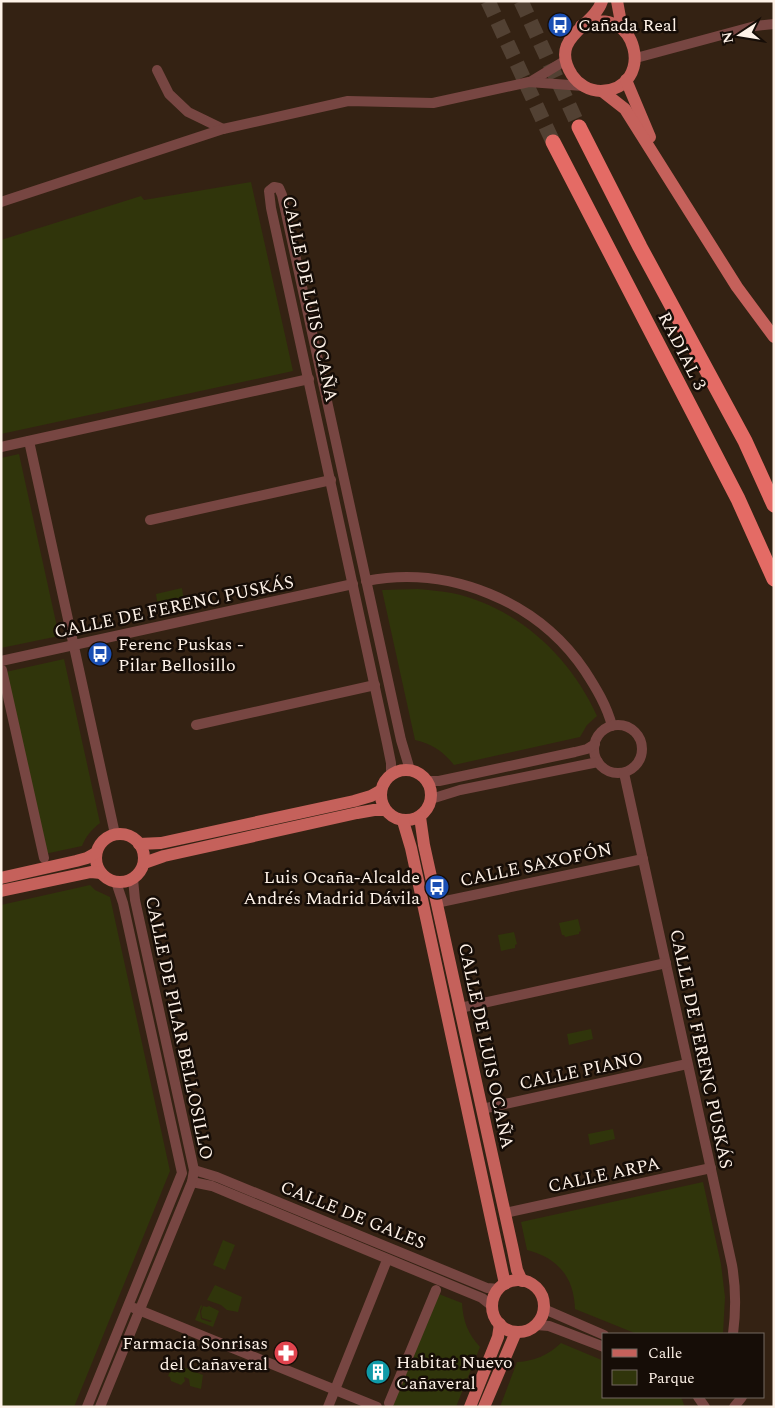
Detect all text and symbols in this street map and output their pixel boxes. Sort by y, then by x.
north arrow [715,10,765,60]
bus stop icon: Cañada Real [547,12,573,38]
place label: Cañada Real [578,12,677,39]
text: N [716,30,739,45]
street label: CALLE DE LUIS OCAÑA [275,194,345,404]
street label: RADIAL 3 [651,307,713,395]
street label: CALLE DE FERENC PUSKÁS [52,568,296,646]
place label: Ferenc Puskas - Pilar Bellosillo [118,631,244,679]
bus stop icon: Ferenc Puskas - Pilar Bellosillo [87,641,113,667]
street label: CALLE SAXOFÓN [458,836,614,894]
place label: Luis Ocaña-Alcalde Andrés Madrid Dávila [243,864,420,912]
bus stop icon: Luis Ocaña-Alcalde Andrés Madrid Dávila [424,874,450,900]
street label: CALLE DE PILAR BELLOSILLO [138,894,220,1162]
street label: CALLE DE FERENC PUSKÁS [662,927,740,1171]
street label: CALLE DE LUIS OCAÑA [451,941,521,1151]
street label: CALLE PIANO [517,1045,645,1097]
street label: CALLE ARPA [546,1150,662,1200]
street label: CALLE DE GALES [276,1174,430,1256]
place label: Farmacia Sonrisas del Cañaveral [122,1330,268,1378]
legend [602,1333,765,1398]
pharmacy icon: Farmacia Sonrisas del Cañaveral [273,1340,299,1366]
text: Calle [648,1342,682,1365]
place label: Habitat Nuevo Cañaveral [396,1349,513,1397]
building icon: Habitat Nuevo Cañaveral [365,1359,391,1385]
text: Parque [648,1367,695,1390]

